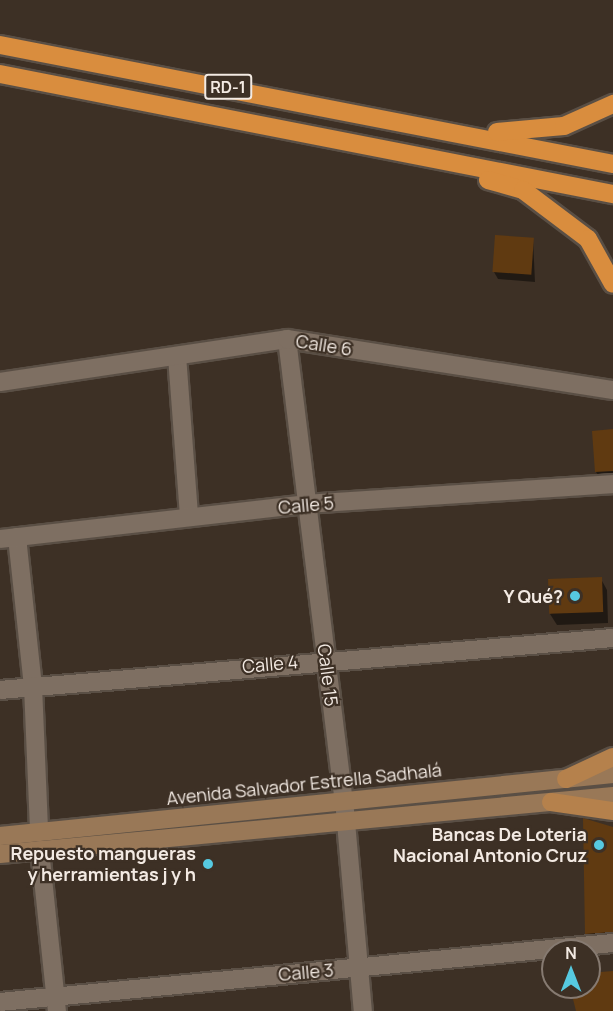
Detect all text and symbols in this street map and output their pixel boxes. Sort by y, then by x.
road number: RD-1 [204,74,252,100]
street label: Calle 6 [294,330,354,360]
street label: Calle 5 [277,492,335,518]
place label: Y Qué? [503,585,563,607]
marker: Y Qué? [568,589,582,603]
street label: Calle 15 [313,643,343,707]
street label: Calle 4 [241,651,299,677]
street label: Avenida Salvador Estrella Sadhalá [165,759,443,809]
place label: Bancas De Loteria Nacional Antonio Cruz [393,824,587,866]
marker: Bancas De Loteria Nacional Antonio Cruz [592,838,606,852]
place label: Repuesto mangueras y herramientas j y h [11,843,196,886]
marker: Repuesto mangueras y herramientas j y h [201,857,215,871]
north arrow [541,939,601,999]
text: N [565,942,577,964]
street label: Calle 3 [277,959,335,985]

